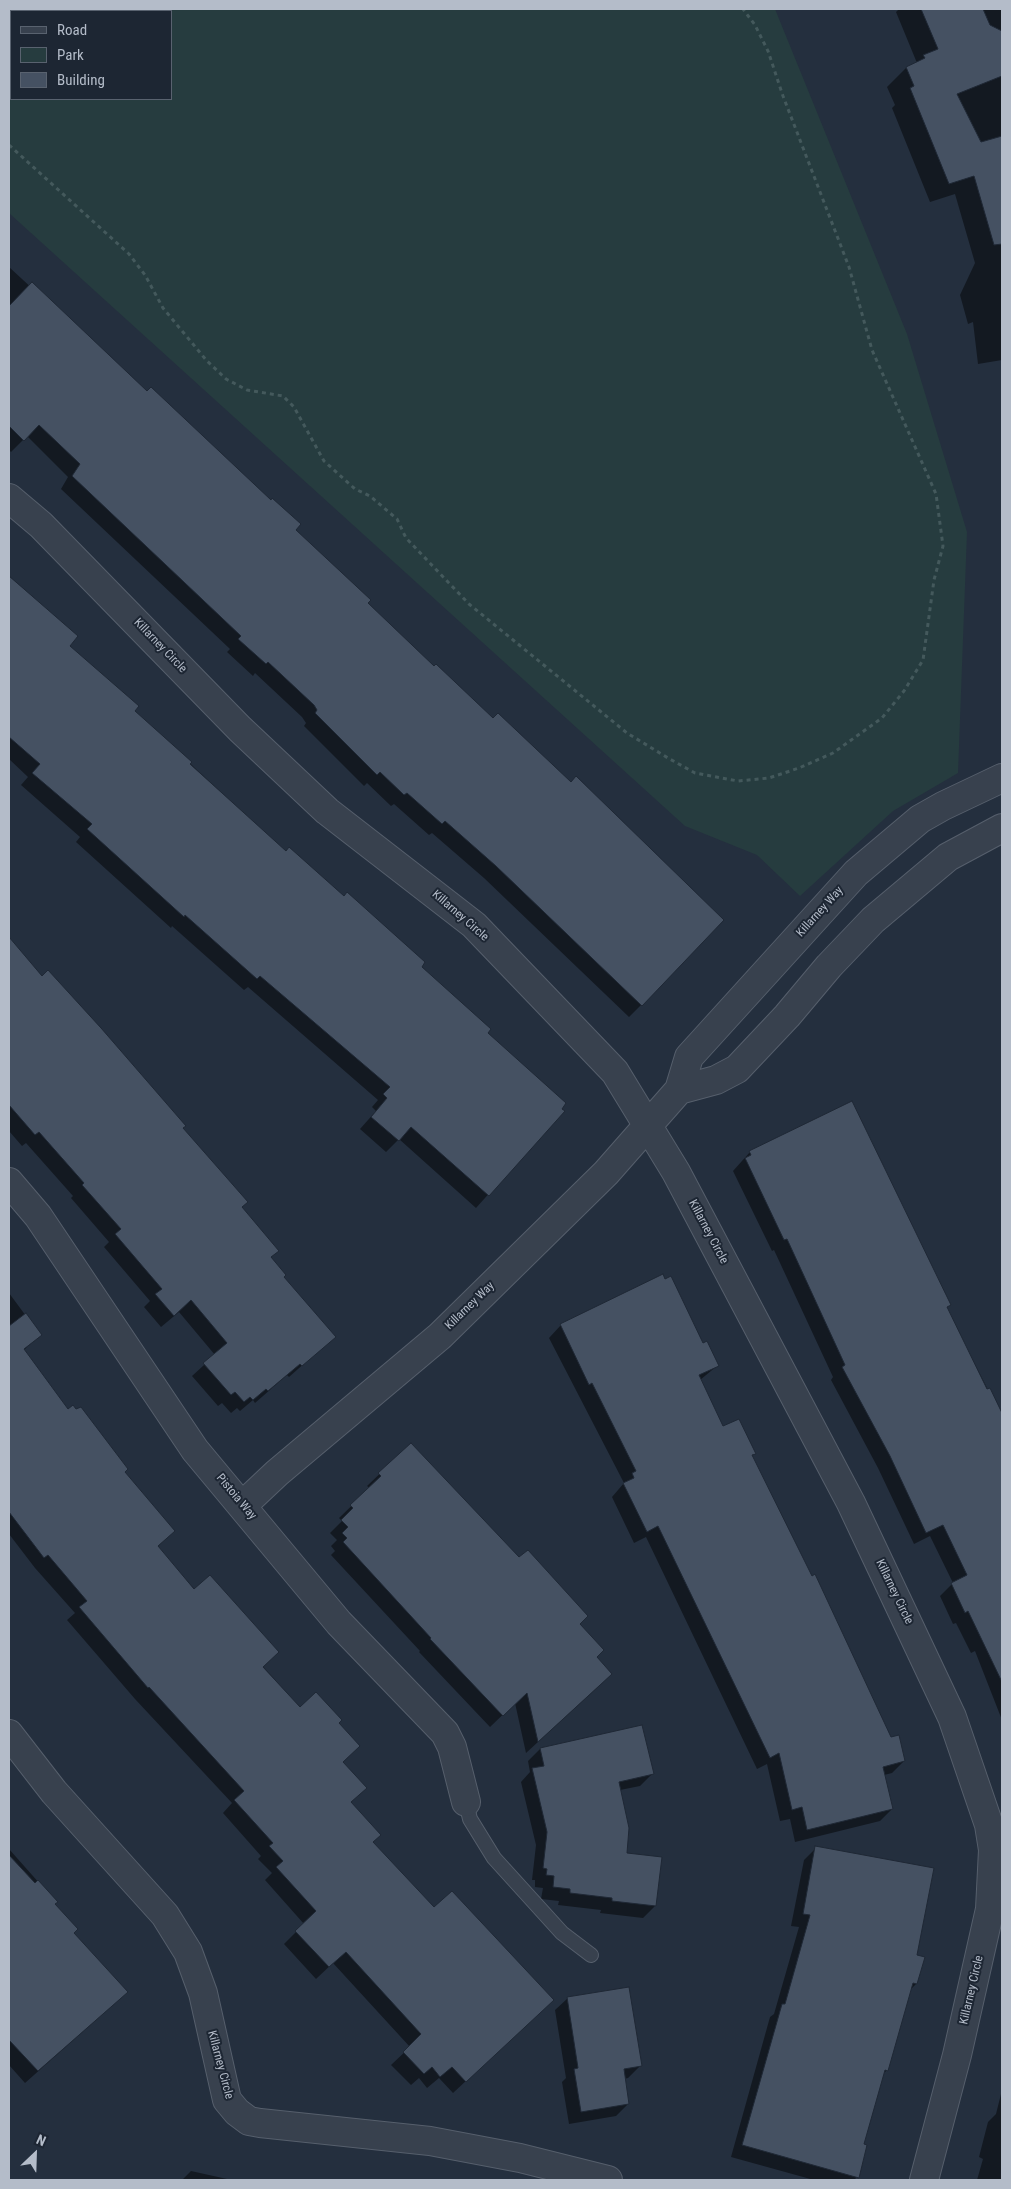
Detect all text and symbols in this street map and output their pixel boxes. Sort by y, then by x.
legend [10,10,172,100]
text: Road [57,21,87,39]
text: Park [57,46,84,64]
text: Building [57,71,105,89]
street label: Killarney Circle [130,616,190,676]
street label: Killarney Way [794,884,846,940]
street label: Killarney Circle [429,887,491,945]
street label: Killarney Circle [685,1198,731,1266]
street label: Killarney Way [442,1279,498,1333]
street label: Pistoia Way [213,1471,259,1523]
street label: Killarney Circle [872,1557,916,1627]
street label: Killarney Circle [957,1954,987,2026]
street label: Killarney Circle [204,2029,236,2101]
north arrow [10,2129,60,2179]
text: N [34,2131,48,2149]

